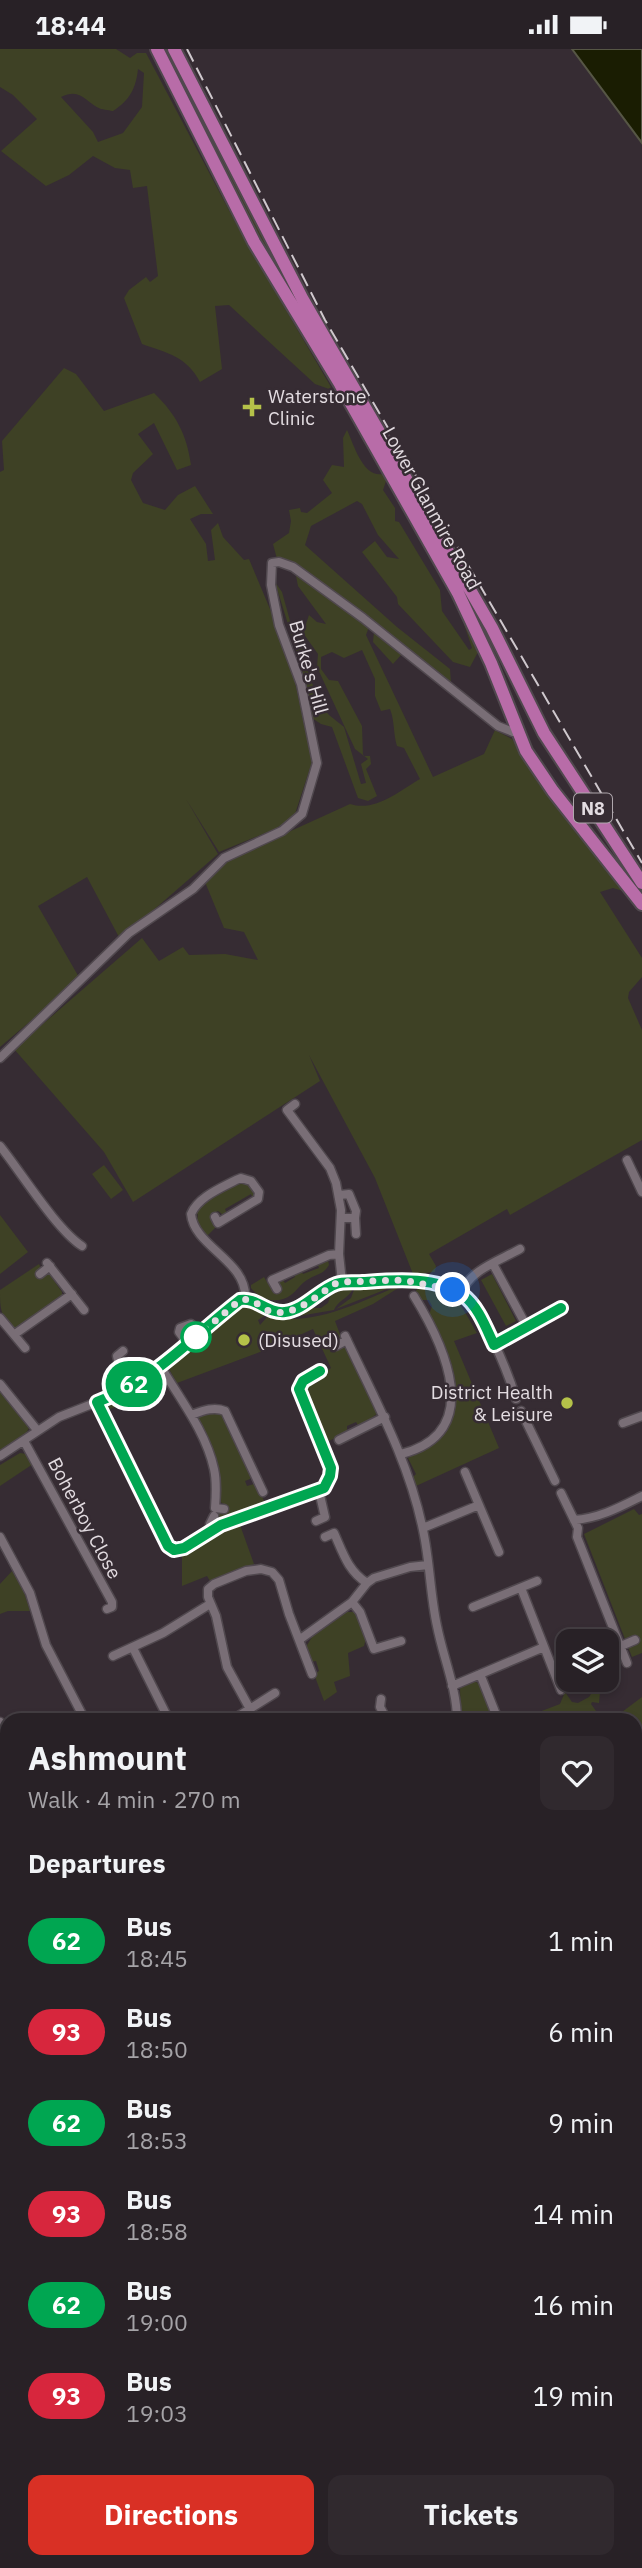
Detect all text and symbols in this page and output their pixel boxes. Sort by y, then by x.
text: 18:44 [35,8,106,42]
place label: Waterstone Clinic [268,384,366,430]
marker: Waterstone Clinic [242,397,262,417]
street label: Lower Glanmire Road [377,422,487,594]
street label: Burke's Hill [284,617,334,717]
road number: N8 [574,793,612,823]
your location [435,1272,470,1307]
unlabelled marker [181,1322,211,1352]
place label: (Disused) [258,1328,339,1352]
marker: (Disused) [236,1332,252,1348]
line badge: 62 [102,1361,166,1407]
text: 62 [120,1368,148,1400]
place label: District Health & Leisure [431,1380,553,1426]
marker: District Health & Leisure [559,1395,575,1411]
street label: Boherboy Close [43,1453,127,1583]
map controls [556,1629,619,1692]
button: layers [556,1629,619,1692]
text: Ashmount [28,1736,187,1779]
button: heart [540,1736,614,1810]
text: Walk · 4 min · 270 m [28,1784,241,1814]
text: Departures [28,1846,166,1880]
text: Bus [126,1909,172,1943]
text: 1 min [548,1924,614,1958]
text: 62 [52,1925,81,1957]
text: 18:45 [126,1943,188,1973]
text: Bus [126,2000,172,2034]
text: 6 min [548,2015,614,2049]
text: 93 [52,2016,81,2048]
text: 18:50 [126,2034,188,2064]
text: Bus [126,2091,172,2125]
text: 9 min [548,2106,614,2140]
text: 62 [52,2107,81,2139]
text: 18:53 [126,2125,188,2155]
text: Bus [126,2182,172,2216]
text: 14 min [533,2197,614,2231]
text: 93 [52,2198,81,2230]
text: 18:58 [126,2216,188,2246]
text: Bus [126,2273,172,2307]
text: 16 min [533,2288,614,2322]
text: 62 [52,2289,81,2321]
text: 19:00 [126,2307,188,2337]
text: Bus [126,2364,172,2398]
text: 19 min [533,2379,614,2413]
text: 93 [52,2380,81,2412]
text: 19:03 [126,2398,188,2428]
button: Directions [28,2475,314,2555]
button: Tickets [328,2475,614,2555]

